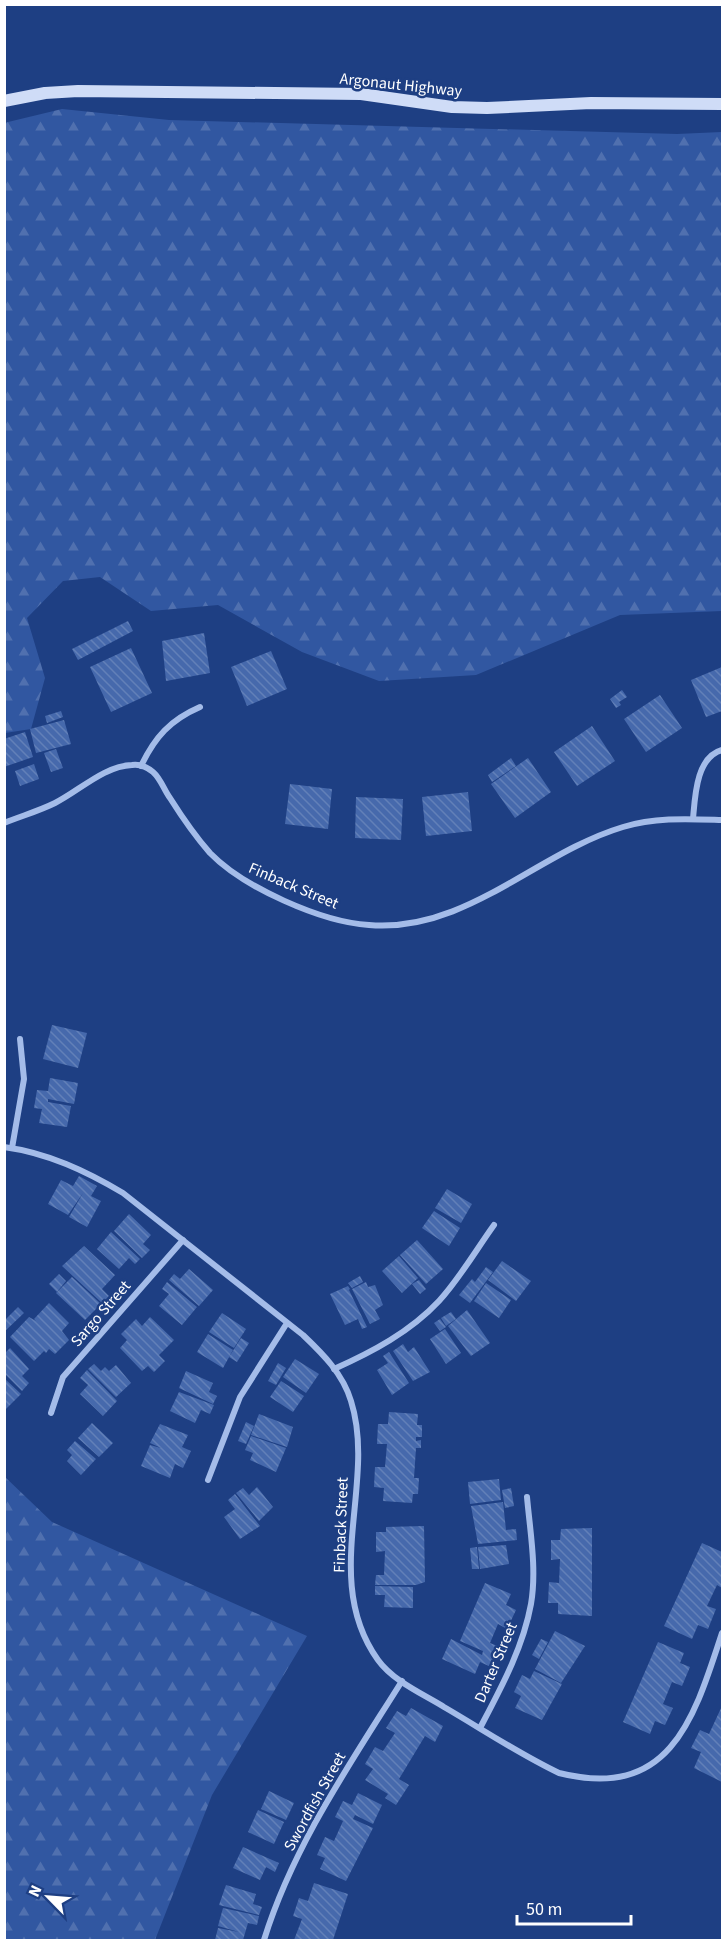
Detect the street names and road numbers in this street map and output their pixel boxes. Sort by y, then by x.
street label: Argonaut Highway [339,68,464,102]
street label: Finback Street [245,857,343,915]
street label: Sargo Street [66,1275,136,1352]
street label: Finback Street [328,1476,354,1573]
street label: Darter Street [469,1618,523,1706]
street label: Swordfish Street [279,1747,352,1855]

